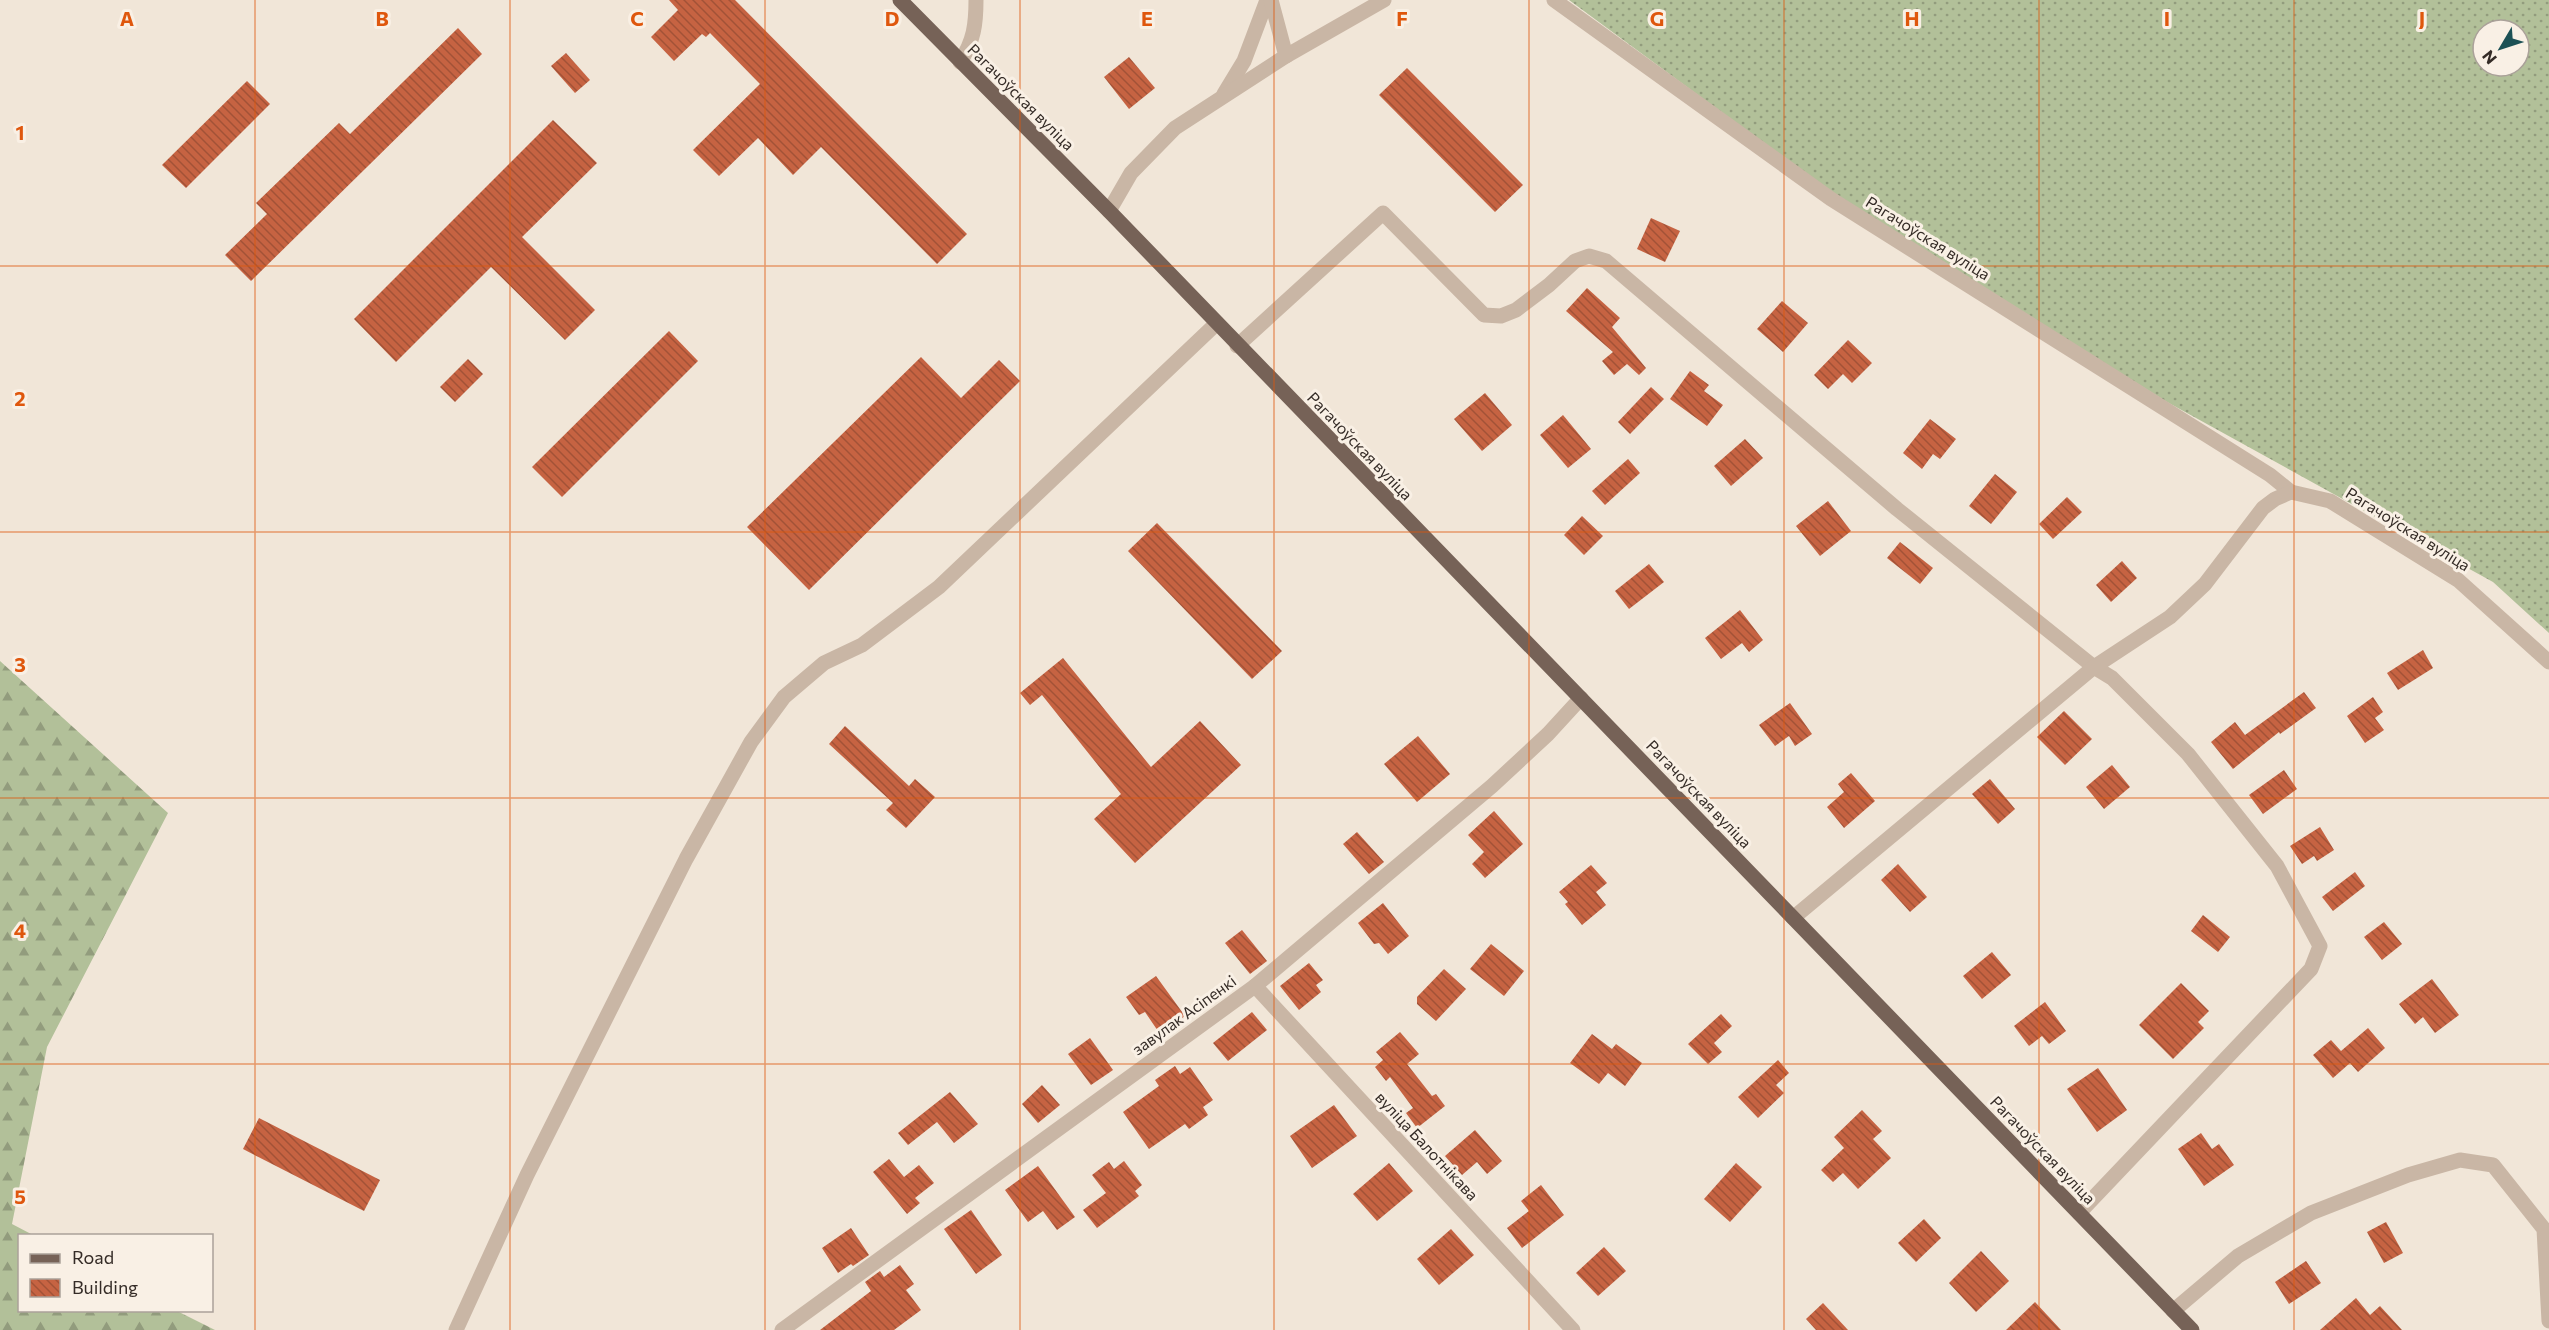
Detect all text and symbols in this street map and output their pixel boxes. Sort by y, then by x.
text: A [120,6,134,30]
text: B [375,6,389,30]
text: C [630,6,644,30]
text: D [885,6,899,30]
text: E [1141,6,1153,30]
text: F [1396,6,1408,30]
text: G [1650,6,1664,30]
text: H [1905,6,1920,30]
text: I [2164,6,2170,30]
text: J [2419,6,2425,30]
north arrow [2471,18,2531,78]
street label: Рагачоўская вуліца [964,39,1079,154]
text: N [2478,47,2500,68]
text: 1 [15,120,25,144]
street label: Рагачоўская вуліца [1863,192,1994,283]
text: 2 [14,386,26,410]
street label: Рагачоўская вуліца [1304,388,1417,504]
street label: Рагачоўская вуліца [2343,483,2474,574]
text: 3 [14,652,26,676]
street label: Рагачоўская вуліца [1643,736,1756,852]
text: 4 [14,918,26,942]
street label: завулак Асіпенкі [1128,971,1239,1059]
street label: вуліца Балотнікава [1372,1087,1483,1204]
street label: Рагачоўская вуліца [1987,1092,2100,1208]
text: 5 [14,1184,26,1208]
legend [18,1234,213,1312]
text: Road [72,1246,114,1268]
text: Building [72,1276,138,1298]

